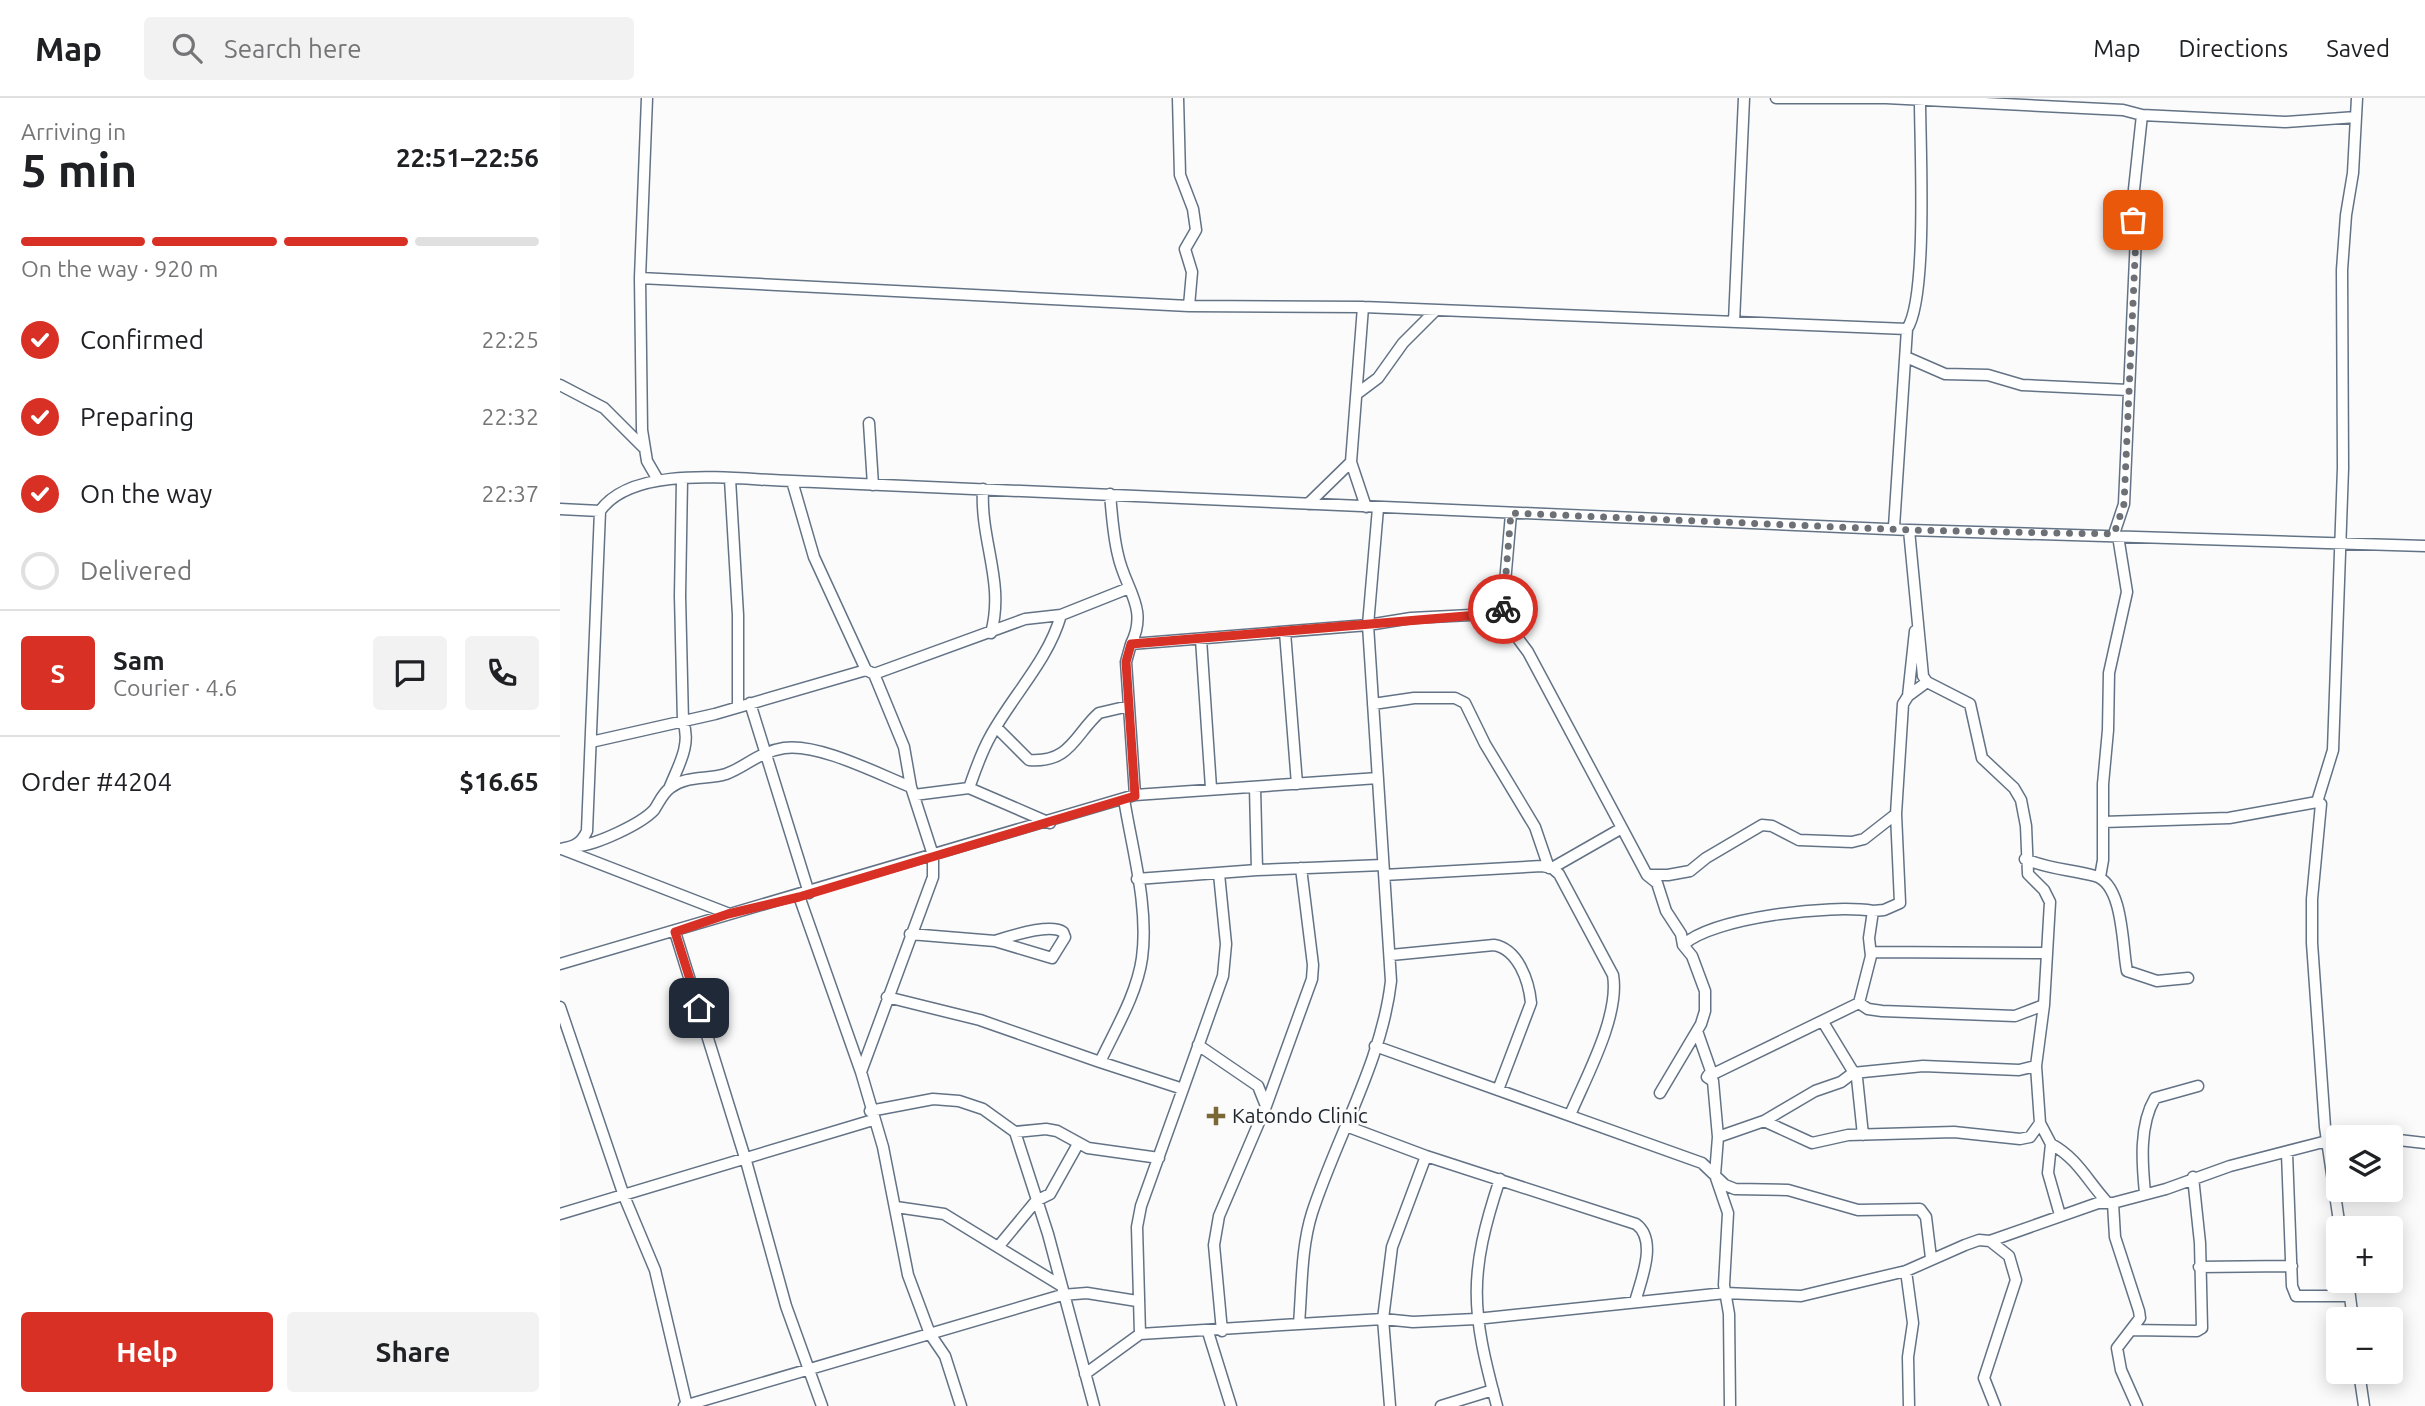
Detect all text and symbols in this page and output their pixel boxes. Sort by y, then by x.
search box [144,17,634,80]
icon: search [168,29,206,67]
text: Map [35,30,102,67]
text: Search here [224,34,362,63]
text: Map [2093,35,2140,62]
text: Directions [2178,35,2288,62]
text: Saved [2326,35,2390,62]
text: Arriving in [21,119,126,144]
text: 22:51–22:56 [396,143,539,172]
text: 5 min [21,144,137,196]
pin [2103,190,2163,250]
icon: bag [2114,201,2152,239]
text: On the way · 920 m [21,256,218,281]
icon: check [21,321,59,359]
text: Confirmed [80,325,204,354]
text: 22:25 [481,327,539,352]
icon: check [21,398,59,436]
text: Preparing [80,402,194,431]
text: 22:32 [481,404,539,429]
icon: check [21,475,59,513]
text: On the way [80,479,212,508]
text: 22:37 [481,481,539,506]
text: Delivered [80,556,192,585]
courier [1468,574,1538,644]
icon: bike [1484,590,1522,628]
button: chat [373,636,447,710]
button: phone [465,636,539,710]
text: Sam [113,646,165,675]
text: S [51,659,65,688]
text: Courier · 4.6 [113,675,237,700]
text: Order #4204 [21,767,172,796]
text: $16.65 [459,767,539,796]
pin [669,978,729,1038]
icon: home [680,989,718,1027]
place label: Katondo Clinic [1232,1103,1368,1127]
marker: Katondo Clinic [1206,1106,1226,1126]
map controls [2326,1125,2403,1384]
button: layers [2326,1125,2403,1202]
button: + [2326,1216,2403,1293]
button: − [2326,1307,2403,1384]
button: Help [21,1312,273,1392]
button: Share [287,1312,539,1392]

